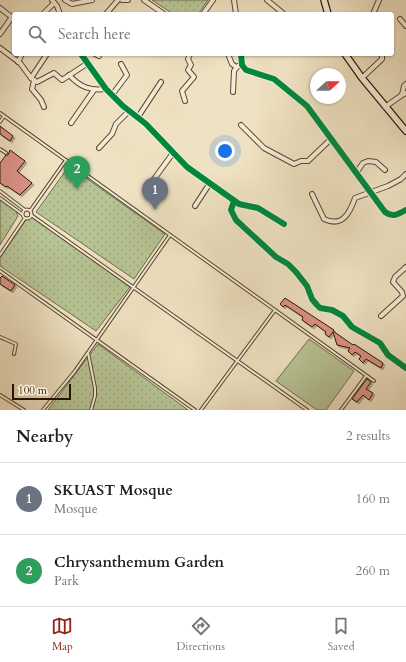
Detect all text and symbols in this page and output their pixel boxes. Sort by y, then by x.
search box [12,12,394,56]
icon: search [26,23,48,45]
text: Search here [58,24,131,44]
north arrow [310,68,346,104]
your location [215,141,235,161]
pin: 2 [64,156,90,189]
pin: 1 [142,177,168,210]
scale bar [12,382,71,401]
text: 100 m [18,383,47,398]
text: Nearby [16,425,73,448]
text: 2 results [346,427,390,445]
text: SKUAST Mosque [54,480,173,500]
text: 1 [26,490,32,508]
text: 160 m [356,490,390,508]
text: Mosque [54,500,98,518]
text: Chrysanthemum Garden [54,552,224,572]
text: 2 [26,562,32,580]
text: 260 m [356,562,390,580]
text: Park [54,572,79,590]
tab: Map [51,615,73,654]
tab: Directions [176,615,225,654]
tab: Saved [328,615,355,654]

